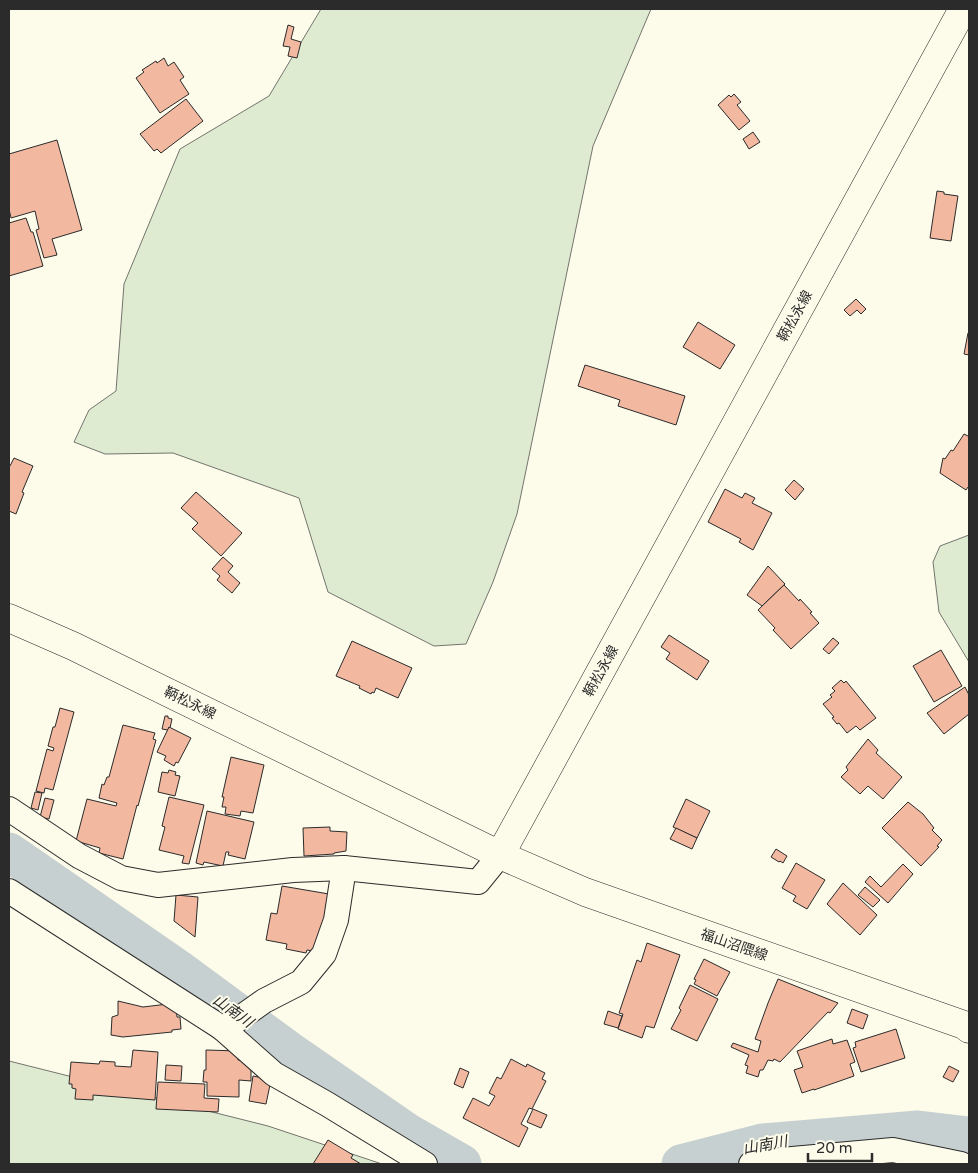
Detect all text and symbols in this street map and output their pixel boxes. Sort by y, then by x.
street label: 鞆松永線 [774,287,816,345]
street label: 鞆松永線 [580,642,622,700]
street label: 鞆松永線 [161,683,219,723]
street label: 福山沼隈線 [698,926,770,964]
water label: 山南川 [209,991,258,1032]
scale bar [808,1130,872,1162]
water label: 山南川 [741,1132,791,1158]
text: 20 m [816,1139,853,1157]

